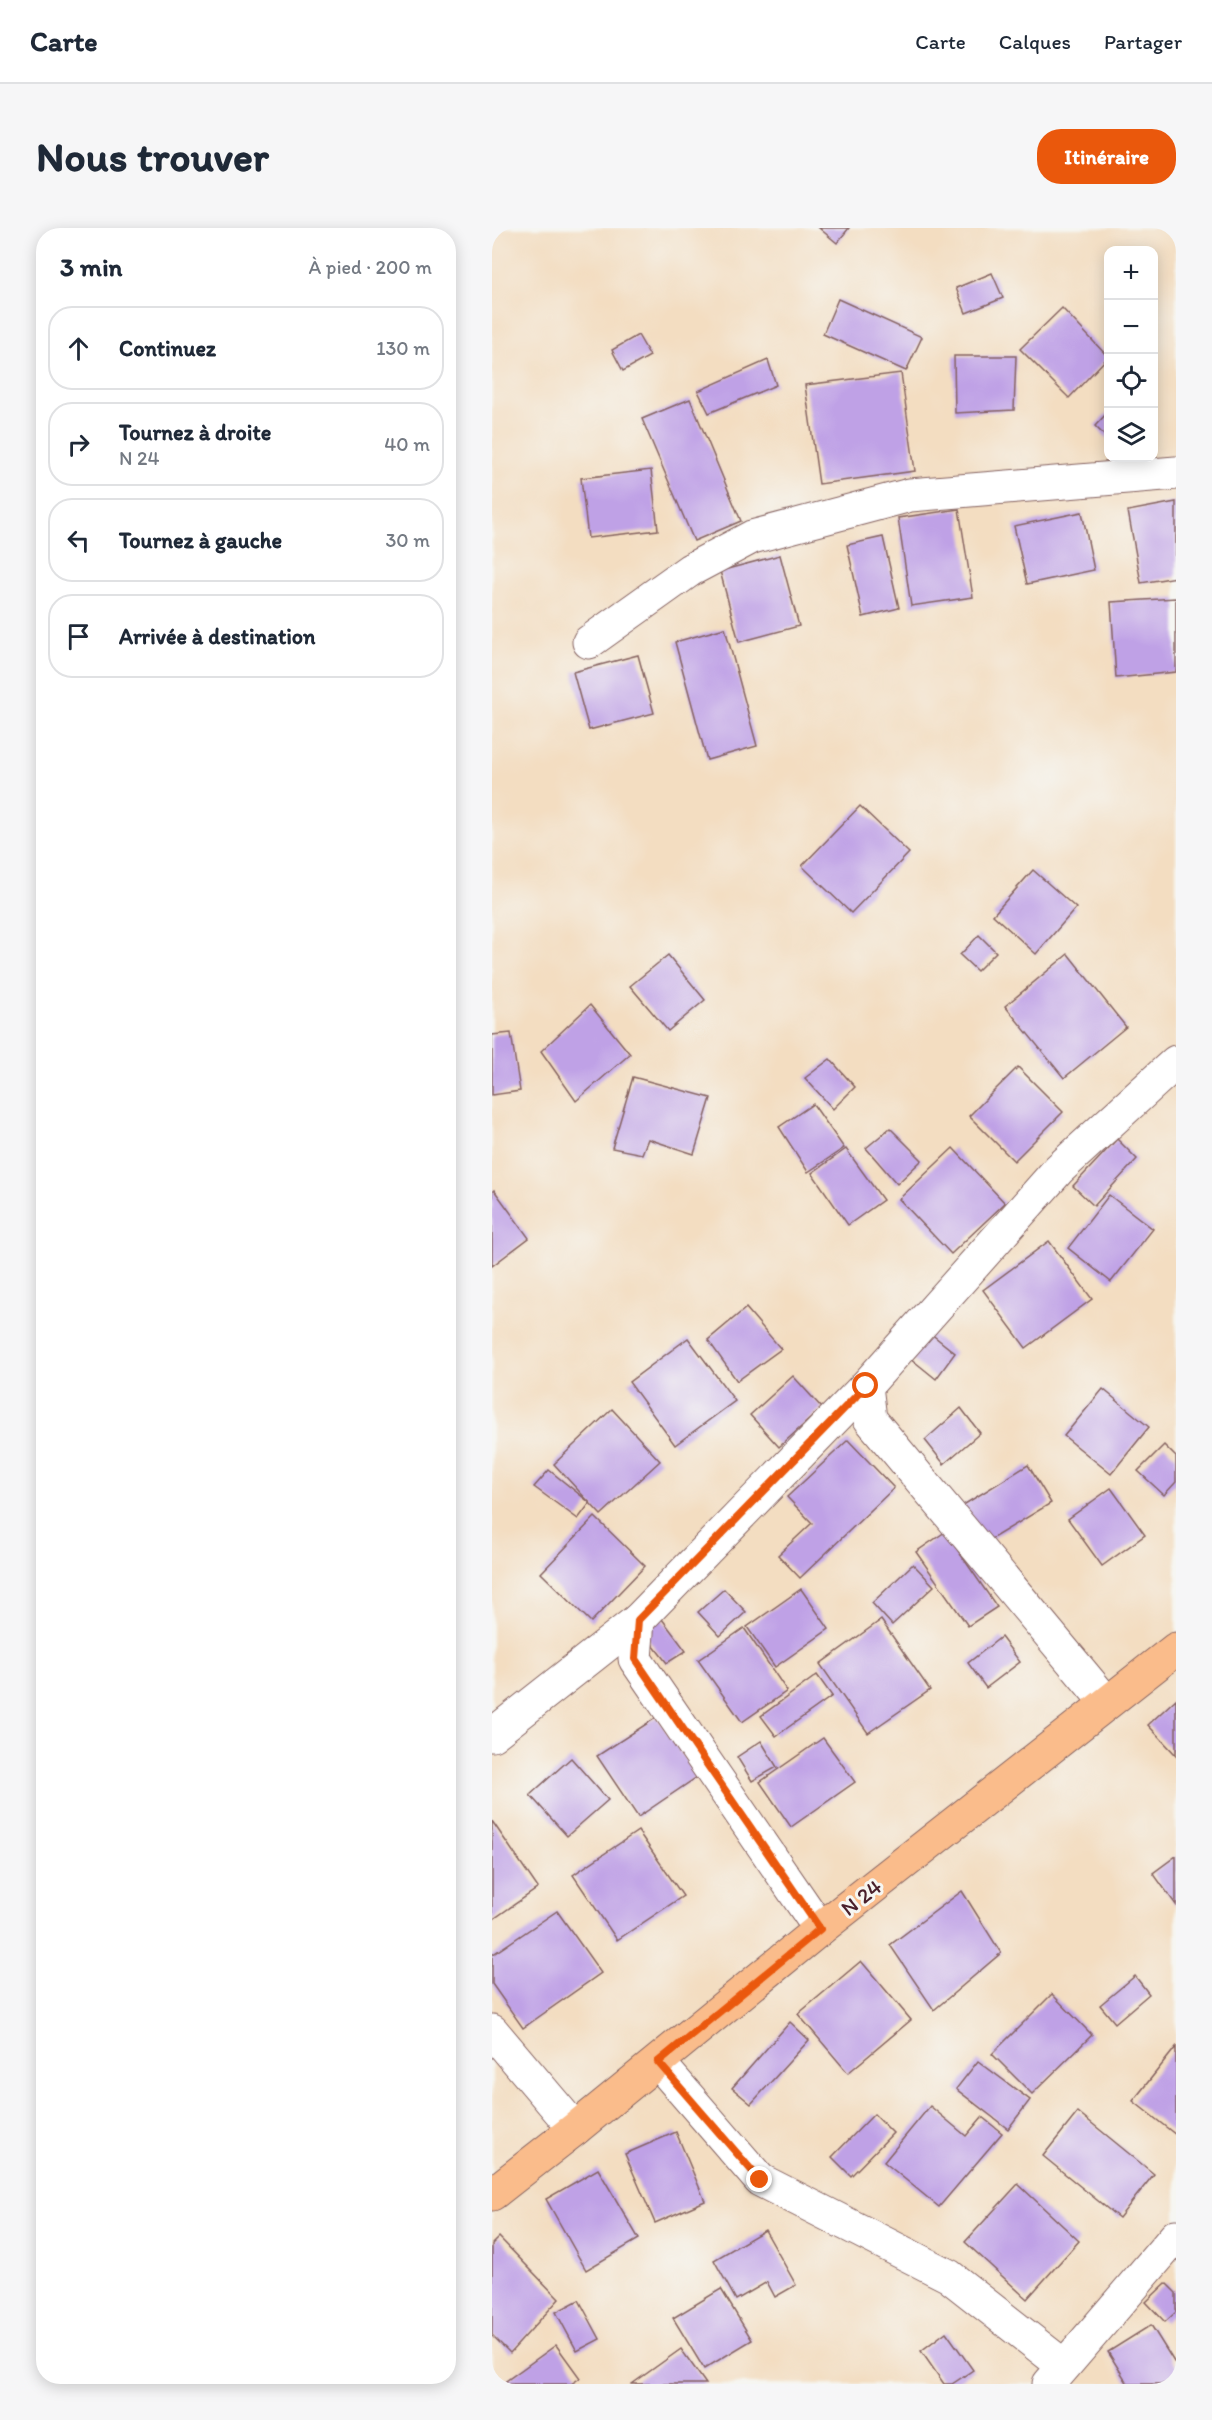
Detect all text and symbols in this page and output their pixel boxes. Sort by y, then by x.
text: Carte [30,24,97,58]
text: Carte [915,29,966,54]
text: Calques [999,29,1071,54]
text: Partager [1104,29,1182,54]
button: Itinéraire [1037,129,1176,184]
text: Nous trouver [36,131,269,182]
map controls [1104,246,1158,462]
button: + [1104,246,1158,300]
text: 3 min [60,251,122,283]
text: À pied · 200 m [309,255,432,279]
button: − [1104,300,1158,354]
icon: ahead [62,332,95,365]
text: Continuez [119,335,216,362]
text: 130 m [376,336,430,360]
button: locate [1104,354,1158,408]
button: layers [1104,408,1158,462]
text: Tournez à droite [119,419,271,446]
icon: right [62,428,95,461]
text: 40 m [384,432,430,456]
text: N 24 [119,446,160,470]
icon: left [62,524,95,557]
text: Tournez à gauche [119,527,282,554]
text: 30 m [385,528,430,552]
icon: arrive [62,620,95,653]
text: Arrivée à destination [119,623,315,650]
route start [852,1372,878,1398]
street label: N 24 [835,1873,887,1922]
route end [746,2166,772,2192]

